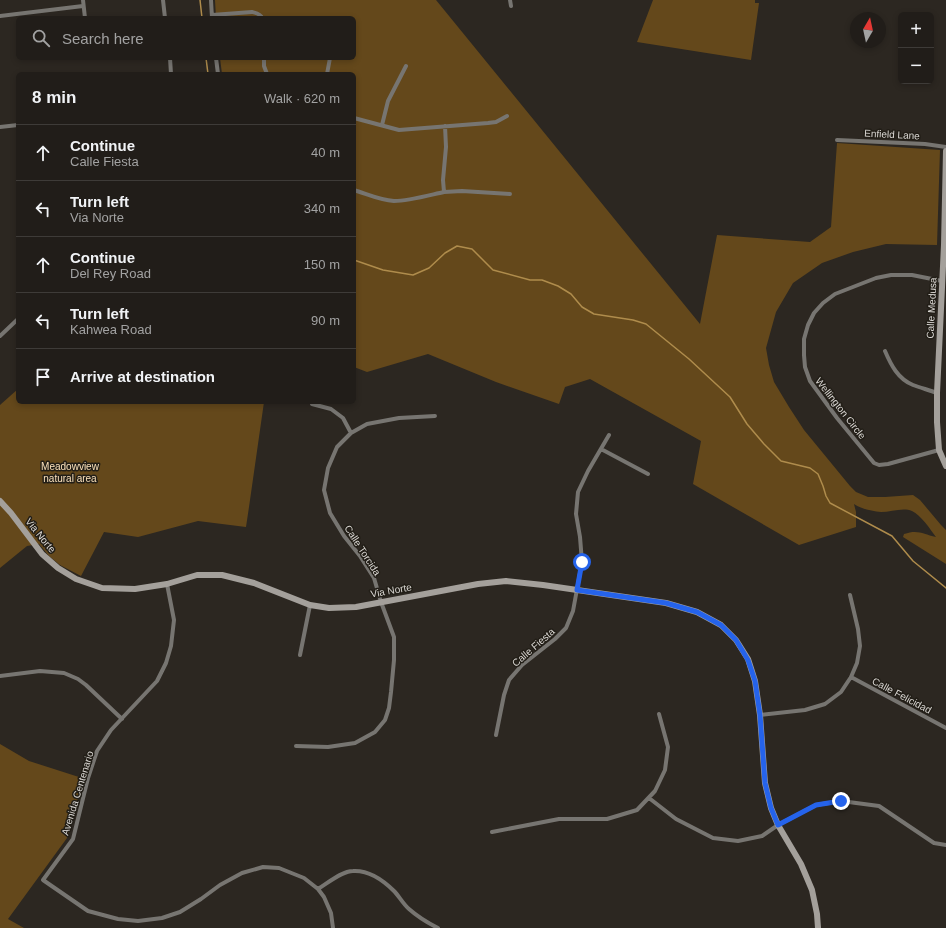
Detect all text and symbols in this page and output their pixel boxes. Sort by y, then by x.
north arrow [850,12,886,48]
map controls [898,12,934,84]
button: + [898,12,934,48]
search box [16,16,356,60]
icon: search [30,27,52,49]
text: Search here [62,30,144,47]
button: − [898,48,934,84]
text: 8 min [32,88,76,107]
text: Walk · 620 m [264,91,340,106]
street label: Enfield Lane [864,128,920,141]
text: Continue [70,137,135,154]
icon: ahead [32,142,54,164]
text: 40 m [311,145,340,160]
text: Calle Fiesta [70,154,139,169]
text: Turn left [70,193,129,210]
icon: left [32,198,54,220]
text: 340 m [304,201,340,216]
text: Via Norte [70,210,124,225]
text: Continue [70,249,135,266]
icon: ahead [32,254,54,276]
text: 150 m [304,257,340,272]
text: Del Rey Road [70,266,151,281]
street label: Calle Medusa [924,277,939,339]
text: Turn left [70,305,129,322]
icon: left [32,310,54,332]
text: 90 m [311,313,340,328]
text: Kahwea Road [70,322,152,337]
icon: arrive [32,366,54,388]
text: Arrive at destination [70,368,215,385]
street label: Wellington Circle [813,375,868,442]
park label: Meadowview natural area [41,461,100,484]
street label: Via Norte [23,516,58,555]
street label: Calle Torcida [342,523,383,578]
route start [573,553,591,571]
street label: Via Norte [370,581,413,600]
street label: Calle Fiesta [510,626,557,669]
street label: Calle Felicidad [870,675,933,716]
street label: Avenida Centenario [59,749,96,837]
route end [832,792,850,810]

